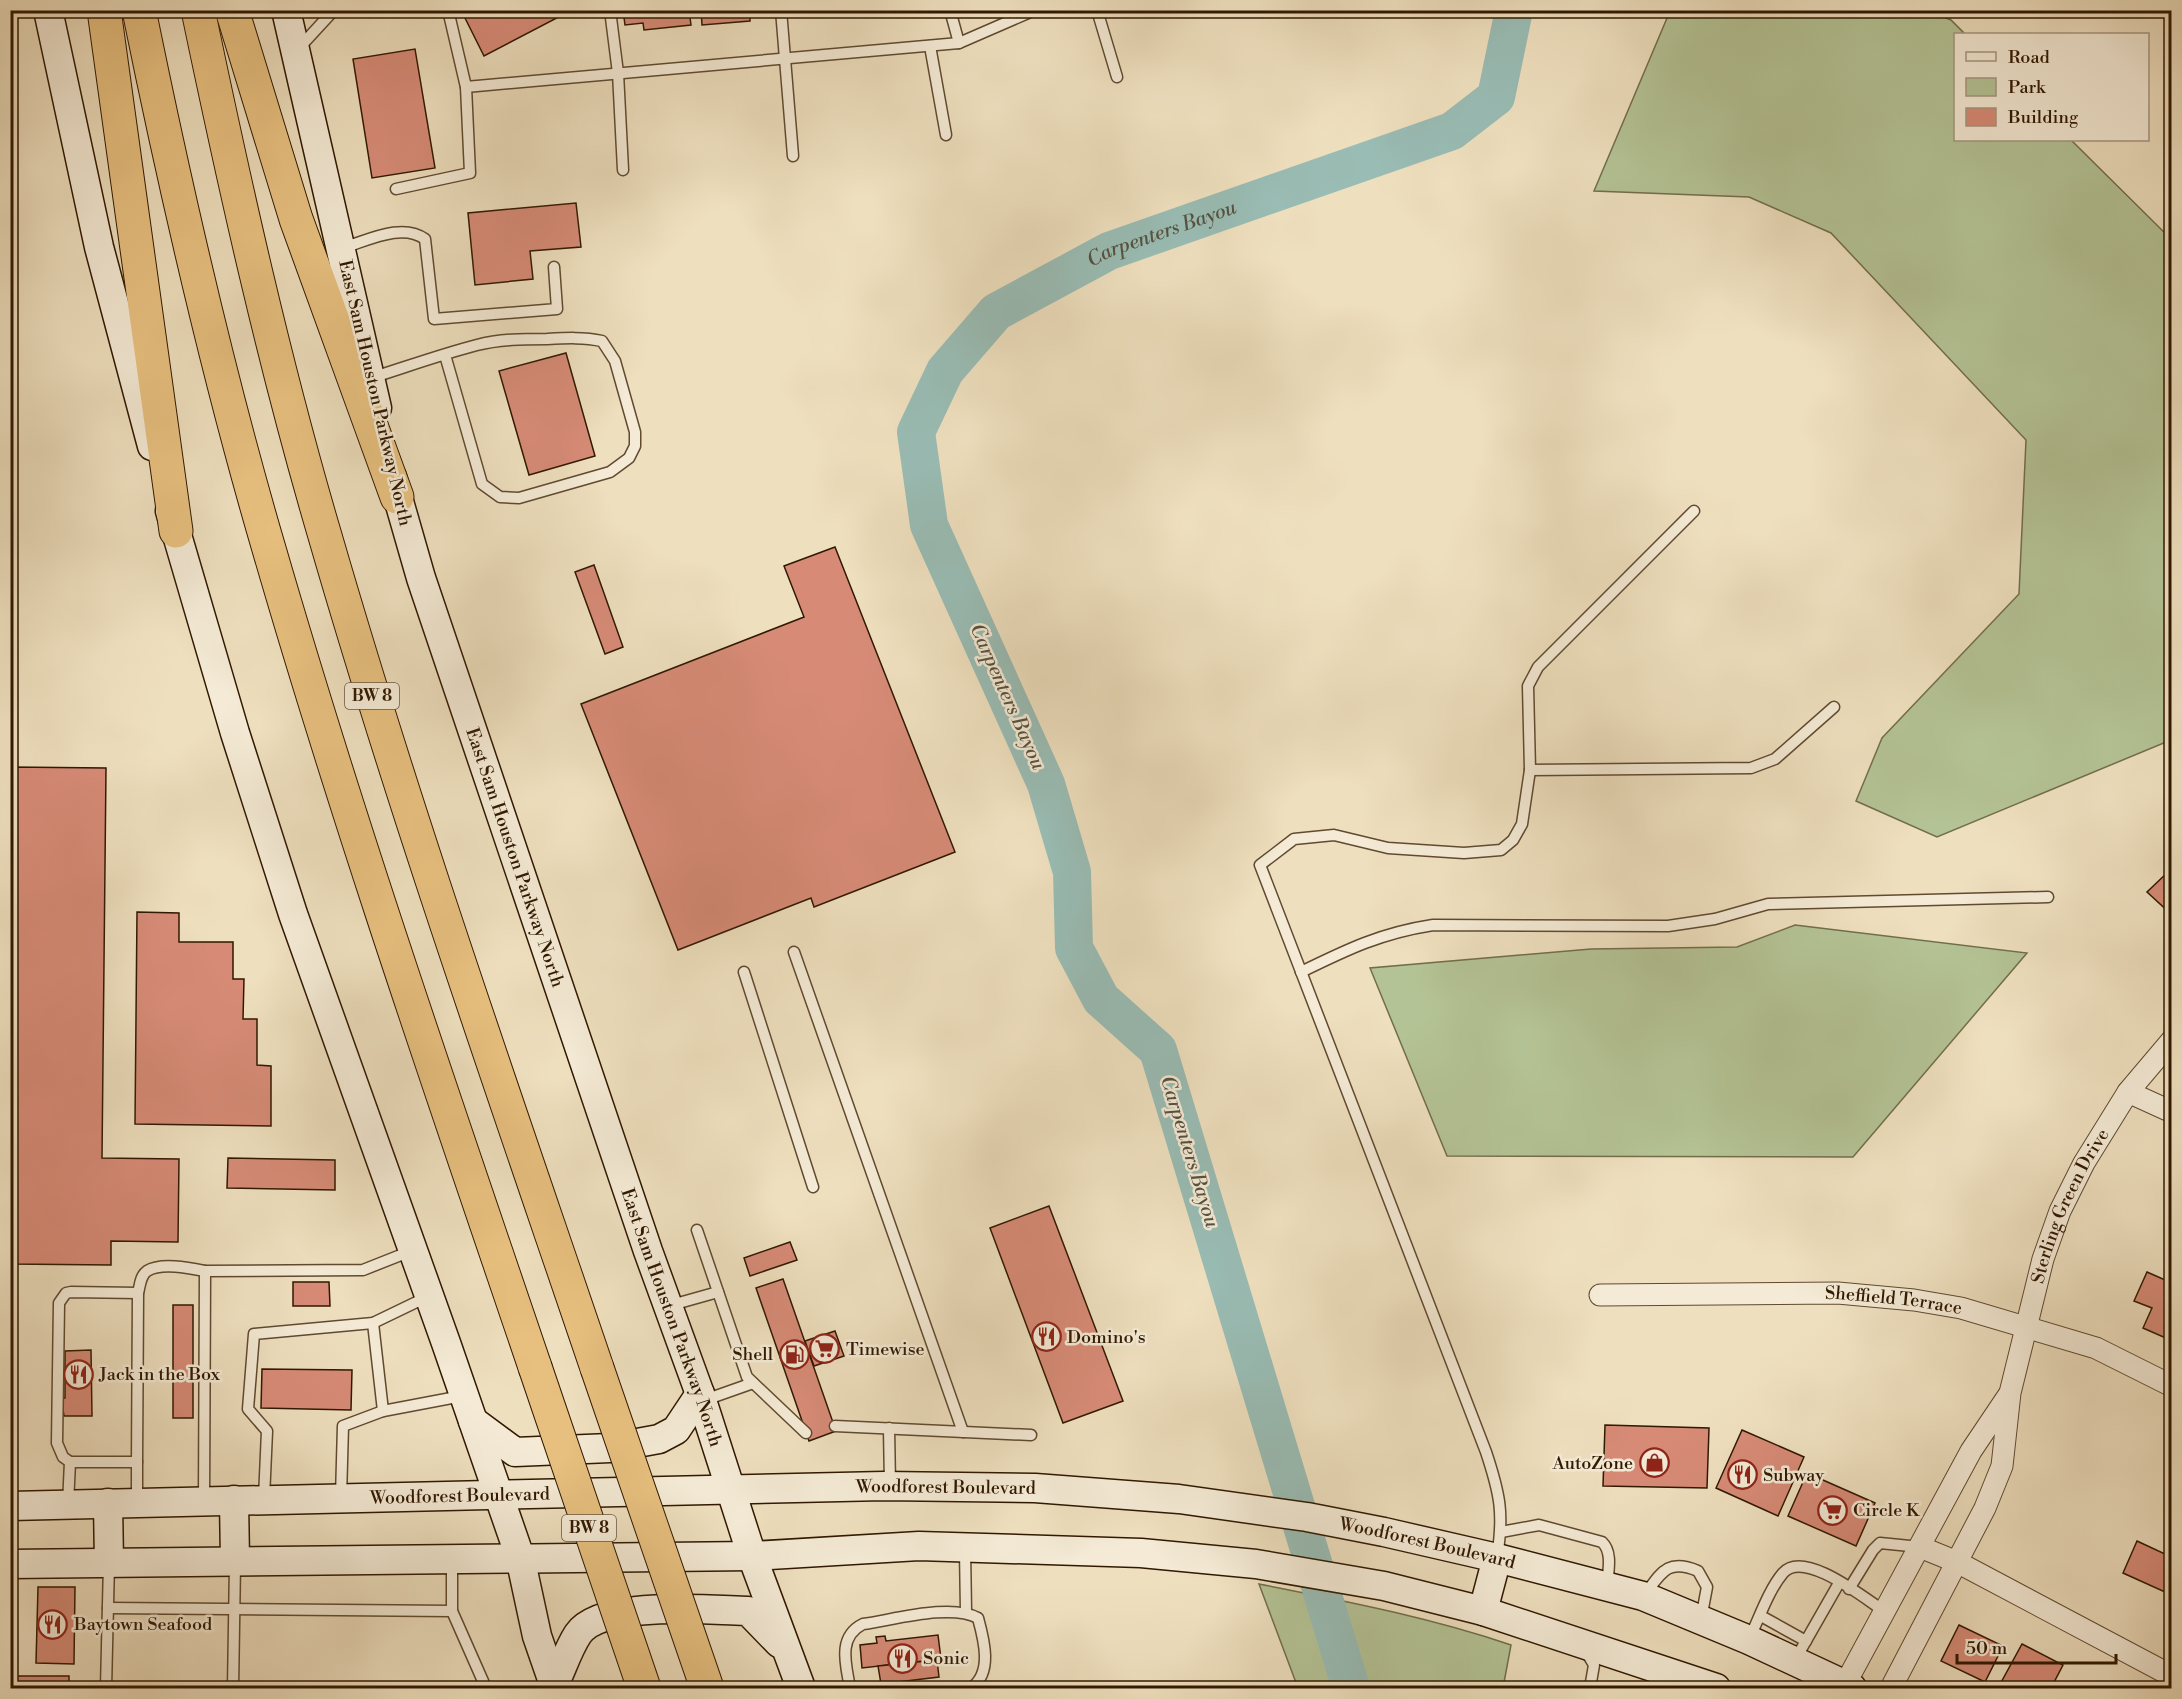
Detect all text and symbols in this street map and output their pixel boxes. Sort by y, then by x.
legend [1954,33,2149,141]
text: Road [2008,46,2051,69]
text: Park [2008,76,2047,99]
text: Building [2007,106,2079,129]
water label: Carpenters Bayou [1083,195,1240,273]
street label: East Sam Houston Parkway North [333,258,417,529]
water label: Carpenters Bayou [964,620,1051,774]
road number: BW 8 [345,683,399,709]
street label: East Sam Houston Parkway North [461,725,570,991]
water label: Carpenters Bayou [1154,1073,1224,1231]
street label: Sterling Green Drive [2026,1124,2114,1286]
street label: East Sam Houston Parkway North [616,1185,728,1450]
street label: Sheffield Terrace [1825,1281,1964,1320]
restaurant icon: Domino's [1030,1321,1062,1353]
place label: Domino's [1067,1326,1146,1349]
supermarket icon: Timewise [809,1333,841,1365]
fuel station icon: Shell [778,1338,810,1370]
place label: Timewise [846,1338,925,1361]
place label: Shell [732,1343,774,1366]
restaurant icon: Jack in the Box [62,1358,94,1390]
place label: Jack in the Box [98,1363,221,1386]
shop icon: AutoZone [1638,1447,1670,1479]
place label: AutoZone [1552,1452,1633,1475]
restaurant icon: Subway [1726,1459,1758,1491]
place label: Subway [1763,1464,1824,1487]
street label: Woodforest Boulevard [855,1474,1037,1500]
street label: Woodforest Boulevard [369,1482,551,1509]
supermarket icon: Circle K [1816,1494,1848,1526]
place label: Circle K [1853,1499,1921,1522]
street label: Woodforest Boulevard [1336,1512,1519,1574]
road number: BW 8 [562,1515,616,1541]
restaurant icon: Baytown Seafood [37,1608,69,1640]
place label: Baytown Seafood [73,1613,213,1636]
scale bar [1957,1627,2116,1665]
text: 50 m [1966,1637,2008,1660]
restaurant icon: Sonic [886,1642,918,1674]
place label: Sonic [923,1647,969,1670]

